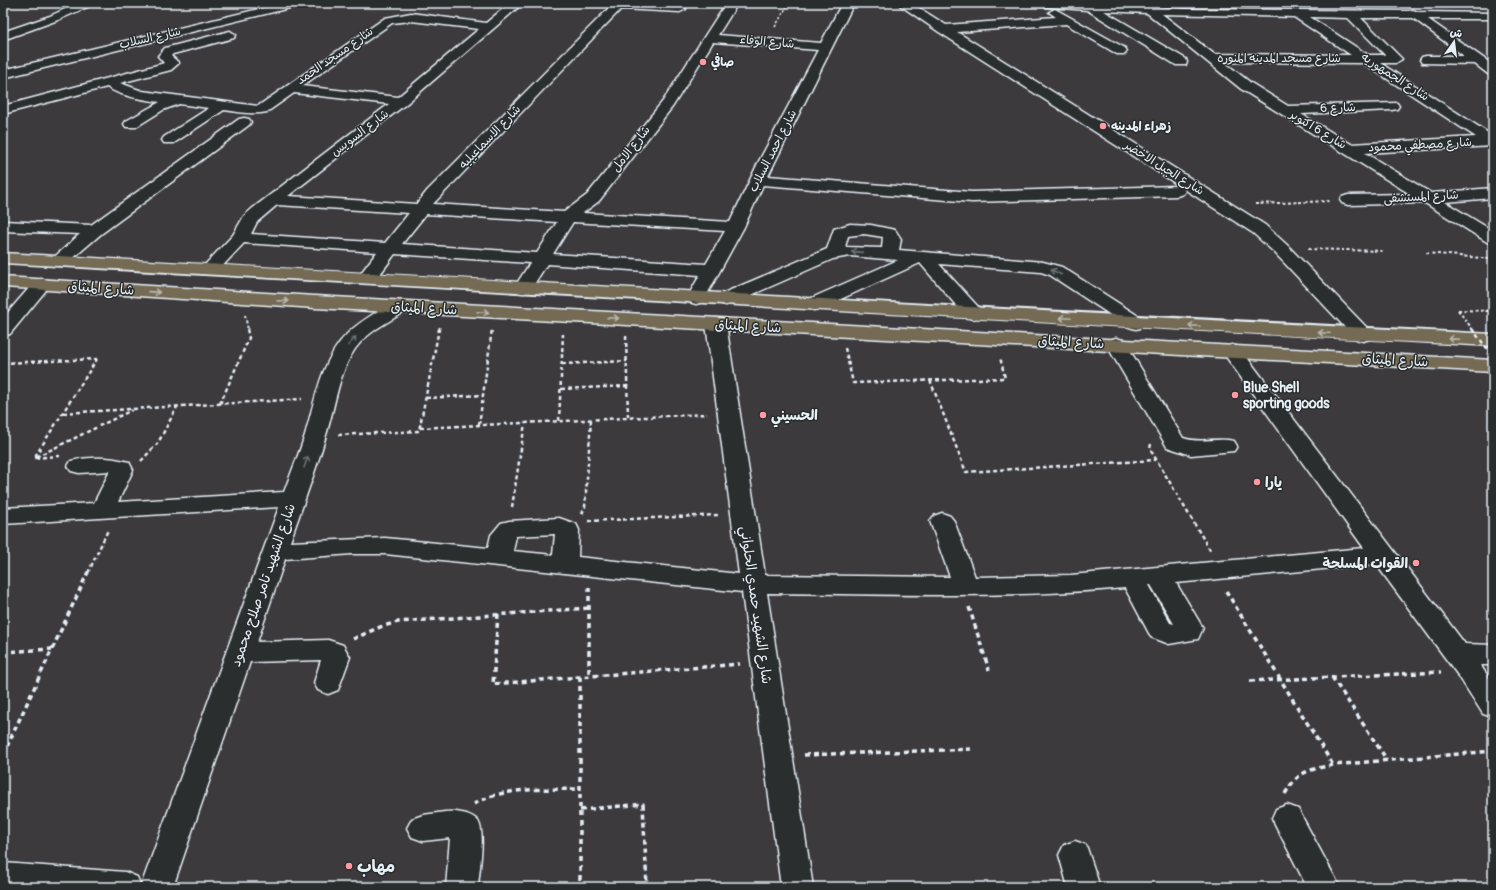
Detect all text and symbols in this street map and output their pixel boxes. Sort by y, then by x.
north arrow [1434,22,1474,62]
street label: شارع السلاب [118,24,182,53]
street label: شارع مسجد الحمد [294,24,377,89]
text: ش [1449,25,1464,41]
street label: شارع الوفاء [739,32,795,53]
street label: شارع الجمهوريه [1358,50,1432,105]
street label: شارع مسجد المدينه المنوره [1217,51,1341,67]
place label: صافي [711,53,734,71]
marker: صافي [698,57,708,67]
street label: شارع 6 [1320,100,1356,117]
street label: شارع الاسماعيليه [456,102,525,173]
street label: شارع السويس [328,106,392,160]
street label: شارع احمد السلاب [746,107,801,195]
street label: شارع 6 اكتوبر [1285,107,1349,154]
place label: زهراء المدينه [1111,119,1172,134]
marker: زهراء المدينه [1098,121,1108,131]
street label: شارع الامل [608,123,654,176]
street label: شارع مصطفي محمود [1368,135,1472,158]
street label: شارع الجبل الاخضر [1120,137,1207,199]
street label: شارع المستشفى [1383,188,1459,207]
one-way arrow [851,248,864,256]
one-way arrow [1050,268,1062,275]
street label: شارع الميثاق [67,277,135,300]
one-way arrow [147,289,160,296]
one-way arrow [276,297,289,304]
street label: شارع الميثاق [390,298,458,319]
one-way arrow [476,308,489,315]
one-way arrow [606,315,619,322]
one-way arrow [1059,315,1072,322]
street label: شارع الميثاق [714,316,782,337]
one-way arrow [1188,322,1201,329]
one-way arrow [1318,329,1331,337]
street label: شارع الميثاق [1037,332,1105,353]
one-way arrow [1448,335,1461,343]
one-way arrow [347,336,356,346]
street label: شارع الميثاق [1361,350,1429,371]
place label: Blue Shell sporting goods [1243,379,1330,412]
marker: Blue Shell sporting goods [1230,390,1240,400]
place label: الحسيني [771,407,818,428]
marker: الحسيني [758,410,768,420]
one-way arrow [303,456,311,468]
place label: يارا [1265,474,1282,491]
marker: يارا [1252,477,1262,487]
street label: شارع الشهيد تامر صلاح محمود [227,501,300,669]
street label: شارع الشهيد حمدي الحلواني [733,525,776,686]
place label: القوات المسلحة [1323,555,1408,572]
marker: القوات المسلحة [1411,558,1421,568]
place label: مهاب [357,856,395,877]
marker: مهاب [344,861,354,871]

